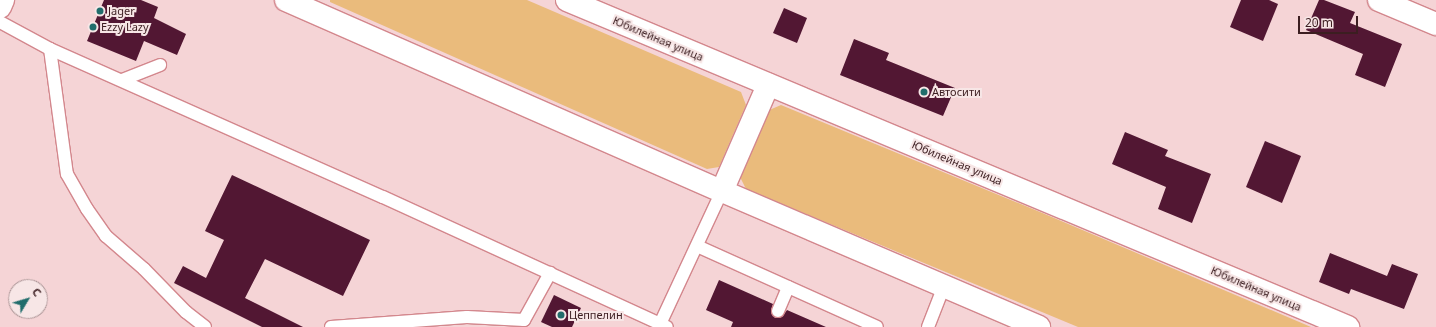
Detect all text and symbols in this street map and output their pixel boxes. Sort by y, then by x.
place label: Jager [108,4,135,18]
marker: Jager [95,6,105,16]
scale bar [1300,8,1360,34]
street label: Юбилейная улица [611,14,705,64]
text: 20 m [1305,14,1333,31]
place label: Ezzy Lazy [101,20,149,34]
marker: Ezzy Lazy [88,22,98,32]
place label: Автосити [932,85,981,99]
marker: Автосити [919,87,929,97]
street label: Юбилейная улица [910,138,1004,188]
street label: Юбилейная улица [1209,264,1303,314]
north arrow [8,279,48,319]
text: С [29,284,45,299]
place label: Цеппелин [569,308,623,322]
marker: Цеппелин [556,310,566,320]

